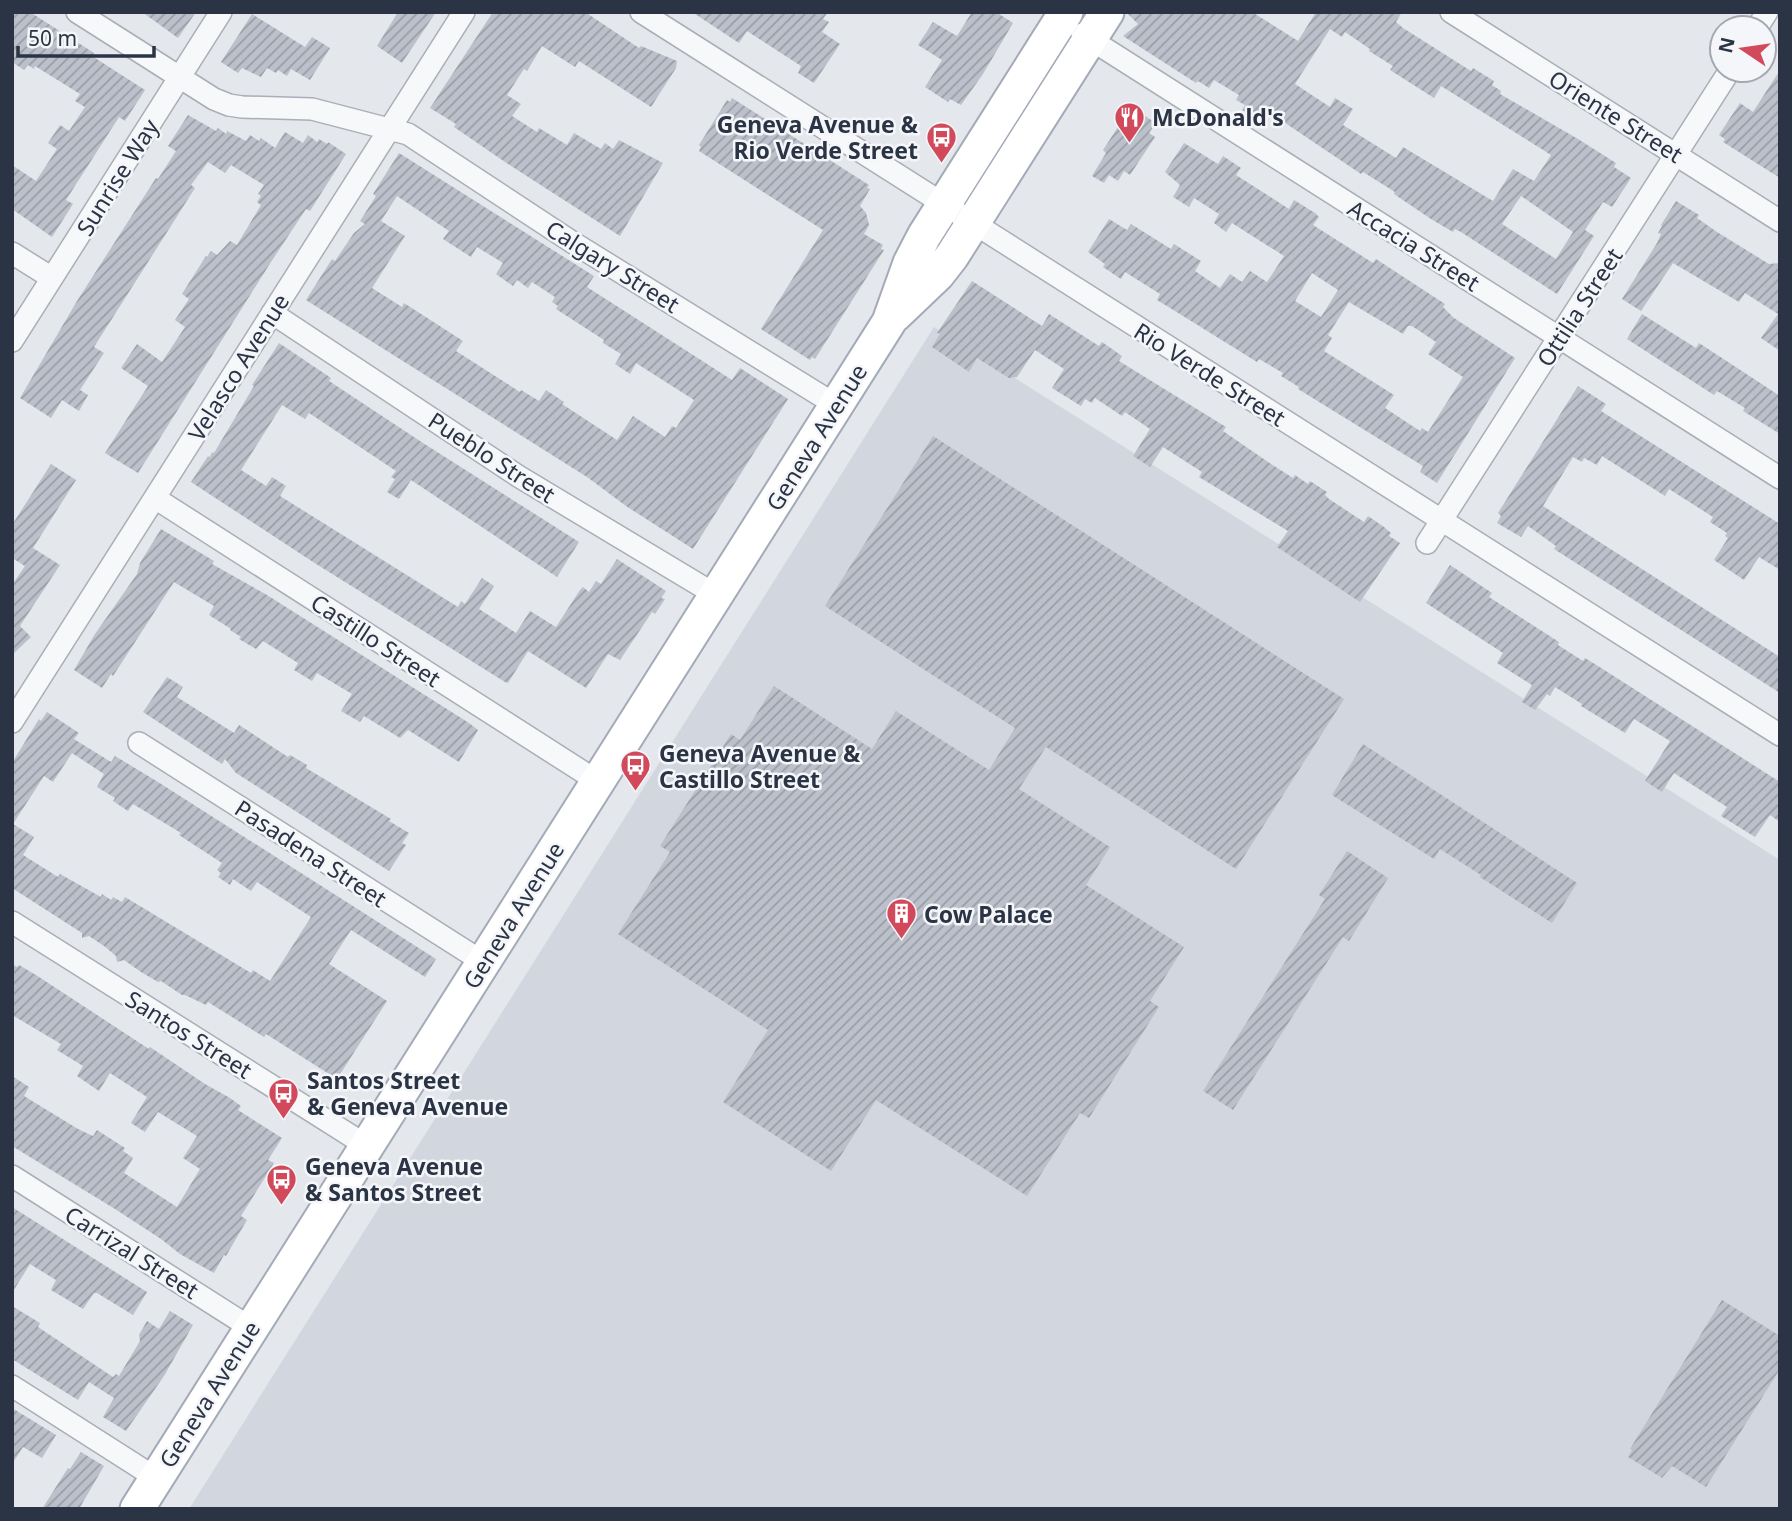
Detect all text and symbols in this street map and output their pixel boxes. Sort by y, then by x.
scale bar [18,14,154,58]
north arrow [1708,14,1778,84]
text: 50 m [28,24,77,52]
text: N [1712,35,1741,56]
street label: Oriente Street [1543,62,1689,170]
restaurant icon: McDonald's [1112,100,1146,144]
place label: McDonald's [1152,101,1284,133]
place label: Geneva Avenue & Rio Verde Street [717,108,919,166]
street label: Sunrise Way [68,112,166,241]
bus stop icon: Geneva Avenue & Rio Verde Street [924,120,958,164]
street label: Accacia Street [1342,192,1486,298]
street label: Calgary Street [540,212,686,320]
street label: Ottilia Street [1529,241,1629,373]
street label: Velasco Avenue [180,287,296,447]
street label: Rio Verde Street [1128,315,1292,433]
street label: Geneva Avenue [758,357,874,517]
street label: Pueblo Street [422,404,562,510]
street label: Castillo Street [305,586,447,694]
place label: Geneva Avenue & Castillo Street [659,737,861,795]
bus stop icon: Geneva Avenue & Castillo Street [619,749,653,793]
street label: Pasadena Street [229,792,393,914]
street label: Geneva Avenue [455,835,571,995]
building icon: Cow Palace [884,897,918,941]
place label: Cow Palace [924,898,1053,930]
street label: Santos Street [120,982,258,1086]
place label: Santos Street & Geneva Avenue [307,1064,508,1122]
bus stop icon: Santos Street & Geneva Avenue [267,1076,301,1120]
place label: Geneva Avenue & Santos Street [305,1150,483,1208]
bus stop icon: Geneva Avenue & Santos Street [265,1162,299,1206]
street label: Carrizal Street [59,1198,205,1306]
street label: Geneva Avenue [151,1314,267,1474]

